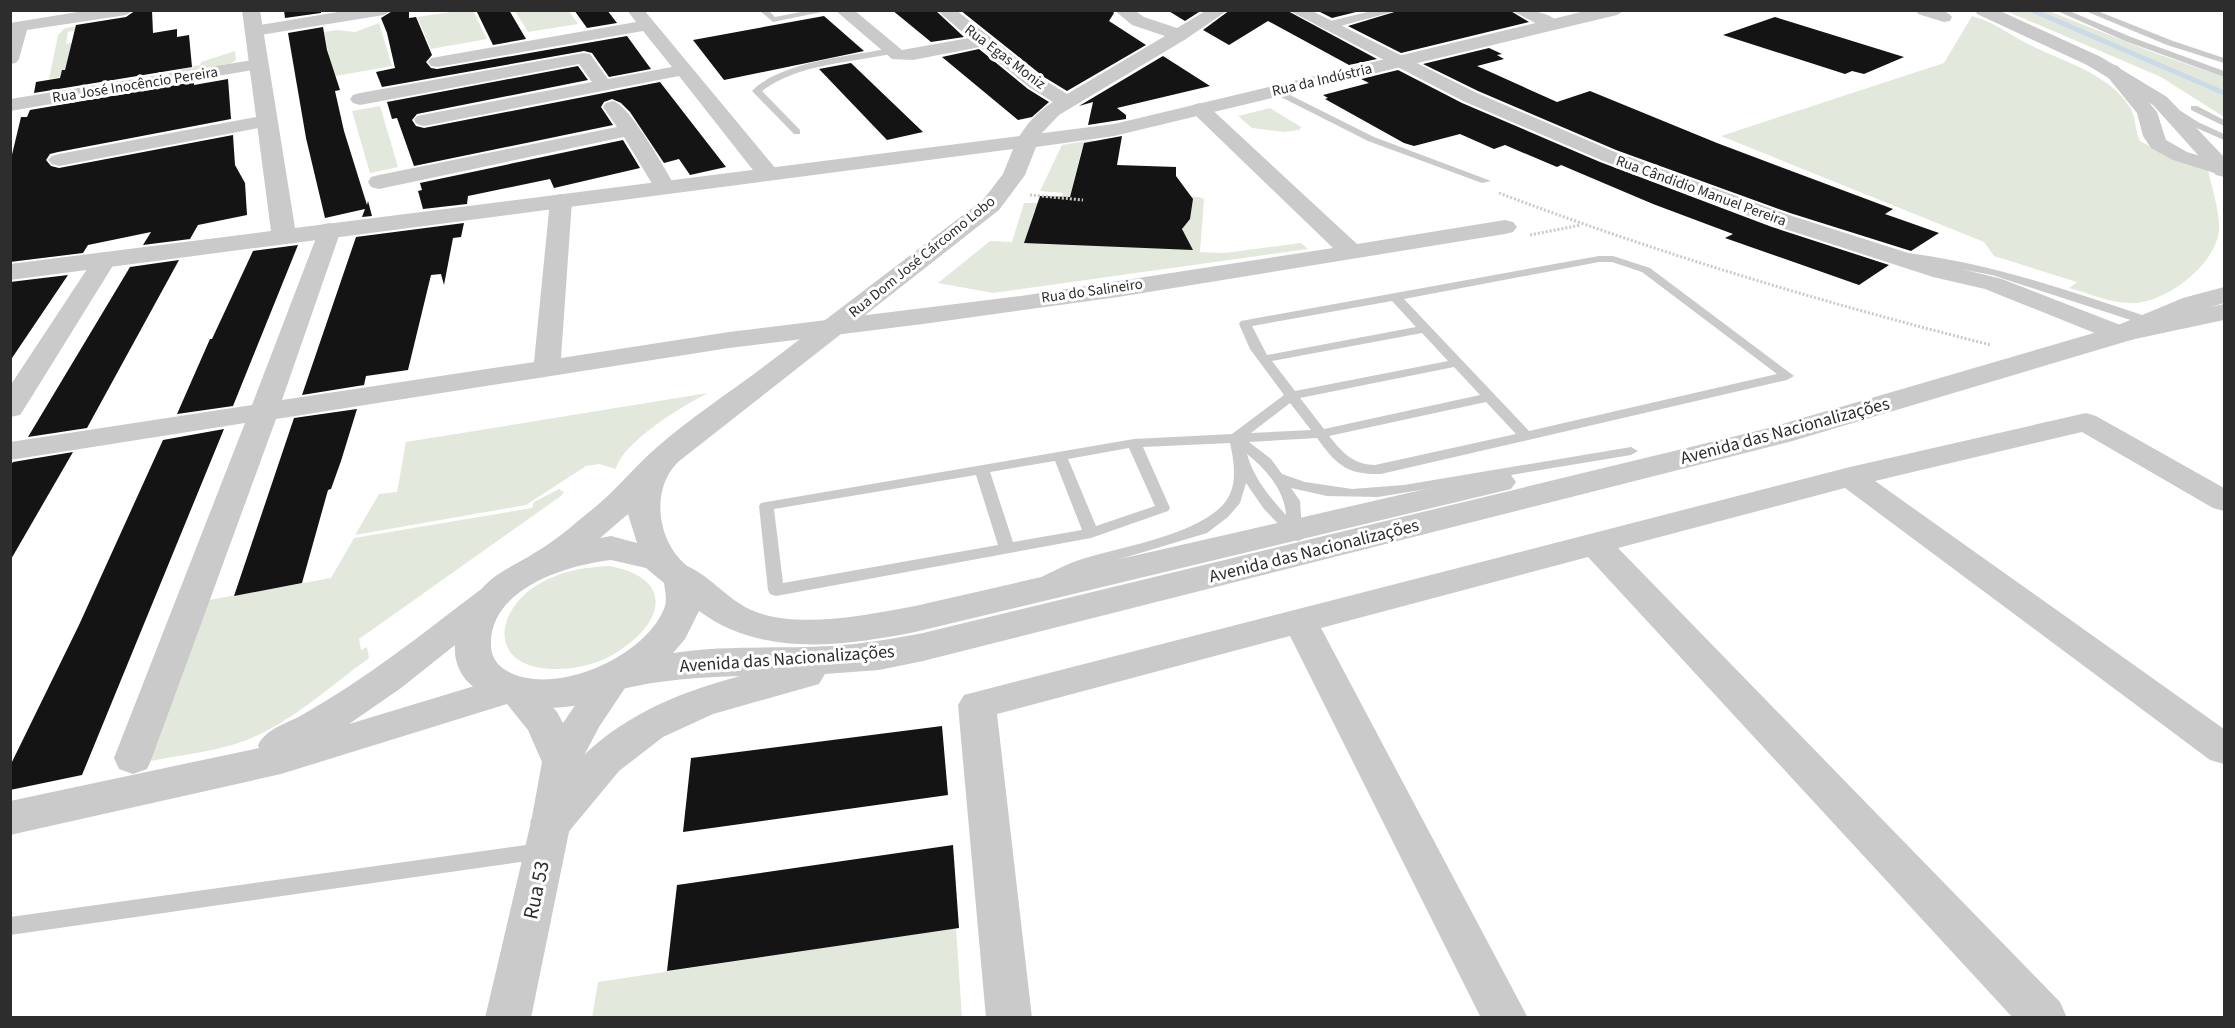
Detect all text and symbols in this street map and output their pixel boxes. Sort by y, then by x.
street label: Rua Egas Moniz [960,20,1050,94]
street label: Rua da Indústria [1270,58,1374,102]
street label: Rua José Inocêncio Pereira [51,62,219,108]
street label: Rua Cândidio Manuel Pereira [1613,150,1789,232]
street label: Rua Dom José Cárcomo Lobo [844,191,1000,323]
street label: Rua do Salineiro [1040,273,1144,309]
street label: Avenida das Nacionalizações [1678,391,1892,471]
street label: Avenida das Nacionalizações [1206,513,1422,589]
street label: Avenida das Nacionalizações [679,639,895,679]
street label: Rua 53 [515,858,557,922]

